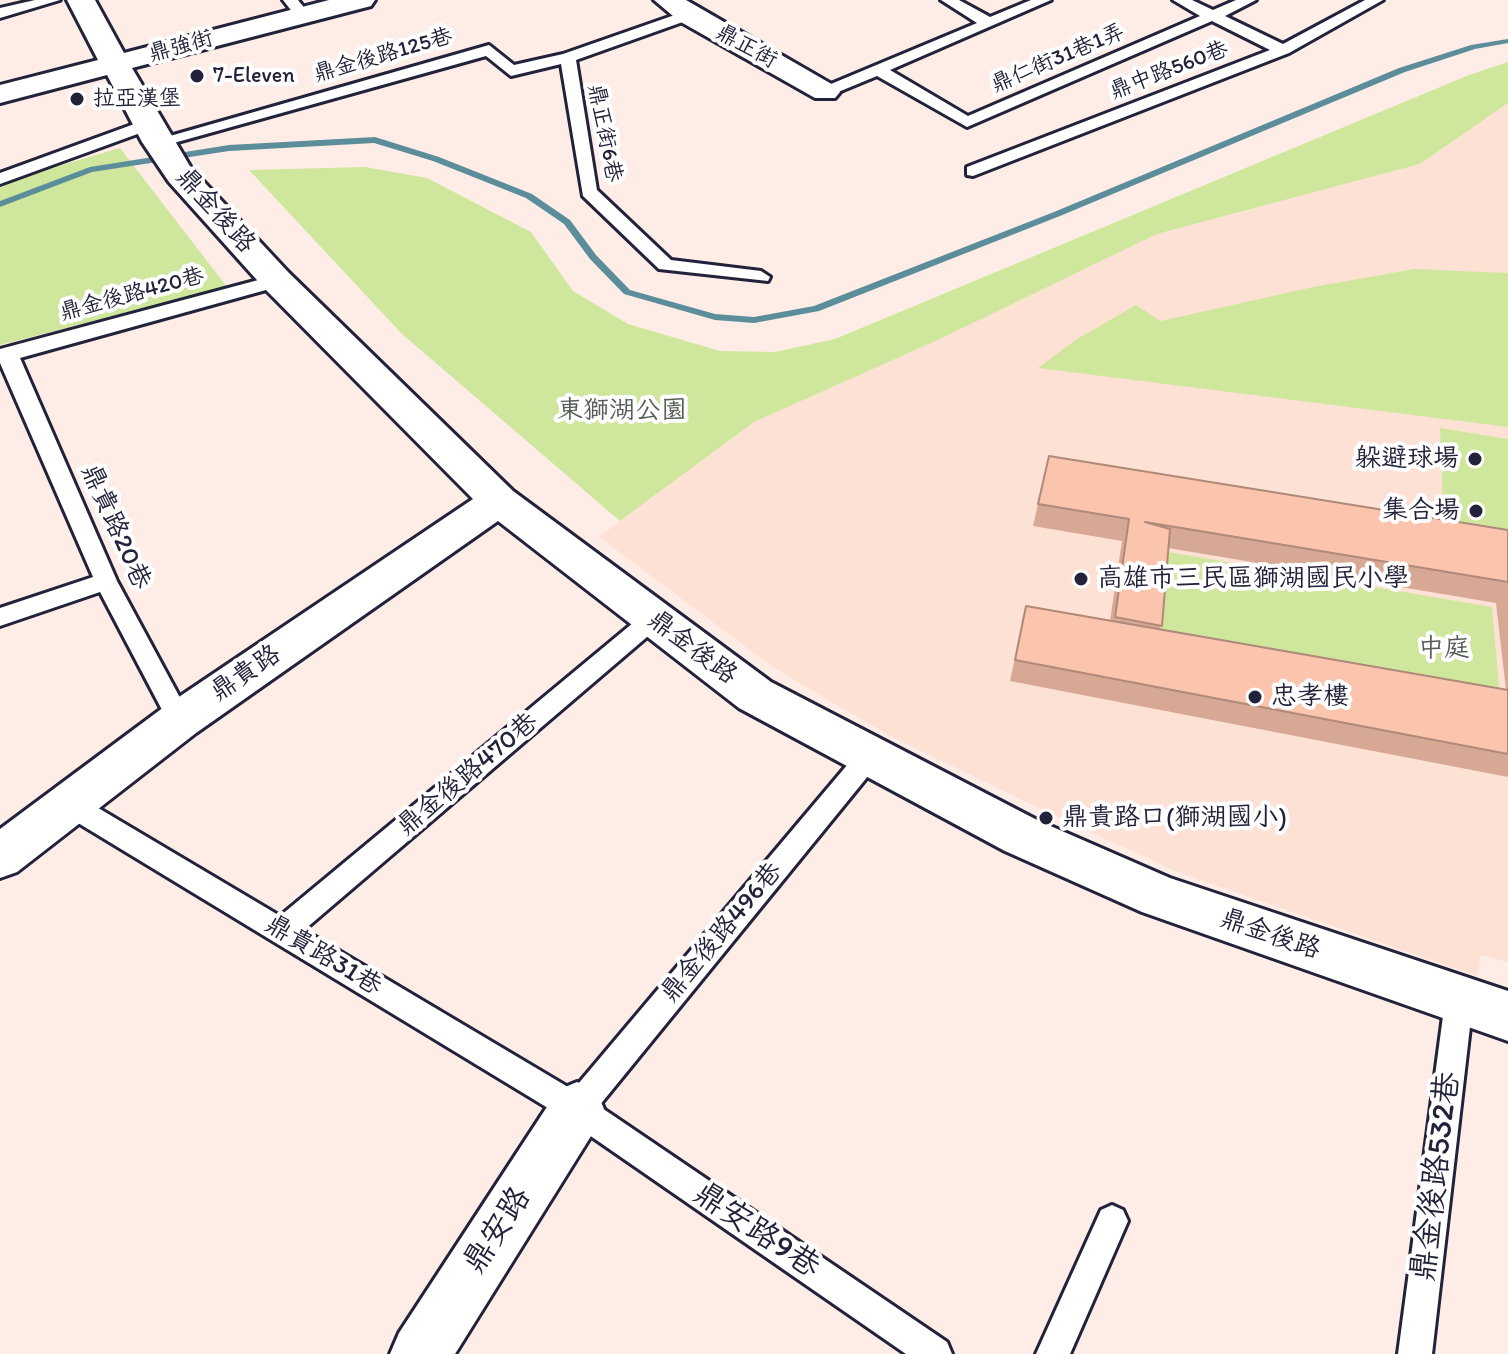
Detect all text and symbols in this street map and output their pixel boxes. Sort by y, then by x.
street label: 鼎正街 [711,19,781,75]
street label: 鼎仁街31巷1弄 [987,19,1129,99]
street label: 鼎金後路125巷 [310,24,456,88]
street label: 鼎強街 [146,26,216,68]
street label: 鼎中路560巷 [1106,36,1232,106]
place label: 7-Eleven [213,63,295,89]
marker: 7-Eleven [188,67,206,85]
street label: 鼎正街6巷 [582,82,626,184]
place label: 拉亞漢堡 [93,86,181,112]
marker: 拉亞漢堡 [68,90,86,108]
street label: 鼎金後路 [169,162,261,260]
street label: 鼎金後路420巷 [57,263,207,327]
park label: 東獅湖公園 [557,395,687,427]
place label: 躲避球場 [1355,443,1459,475]
marker: 躲避球場 [1466,450,1484,468]
street label: 鼎貴路20巷 [74,460,156,594]
place label: 集合場 [1382,495,1460,527]
marker: 集合場 [1467,502,1485,520]
place label: 高雄市三民區獅湖國民小學 [1097,563,1409,595]
marker: 高雄市三民區獅湖國民小學 [1072,570,1090,588]
street label: 鼎金後路 [641,604,743,692]
park label: 中庭 [1418,633,1470,665]
street label: 鼎貴路 [205,639,287,709]
place label: 忠孝樓 [1271,681,1349,713]
marker: 忠孝樓 [1246,688,1264,706]
street label: 鼎金後路470巷 [391,707,545,843]
place label: 鼎貴路口(獅湖國小) [1062,802,1287,834]
marker: 鼎貴路口(獅湖國小) [1037,809,1055,827]
street label: 鼎金後路496巷 [654,857,790,1009]
street label: 鼎金後路 [1216,903,1324,967]
street label: 鼎貴路31巷 [259,909,387,1003]
street label: 鼎金後路532巷 [1405,1070,1469,1284]
street label: 鼎安路9巷 [685,1175,827,1287]
street label: 鼎安路 [456,1180,540,1282]

